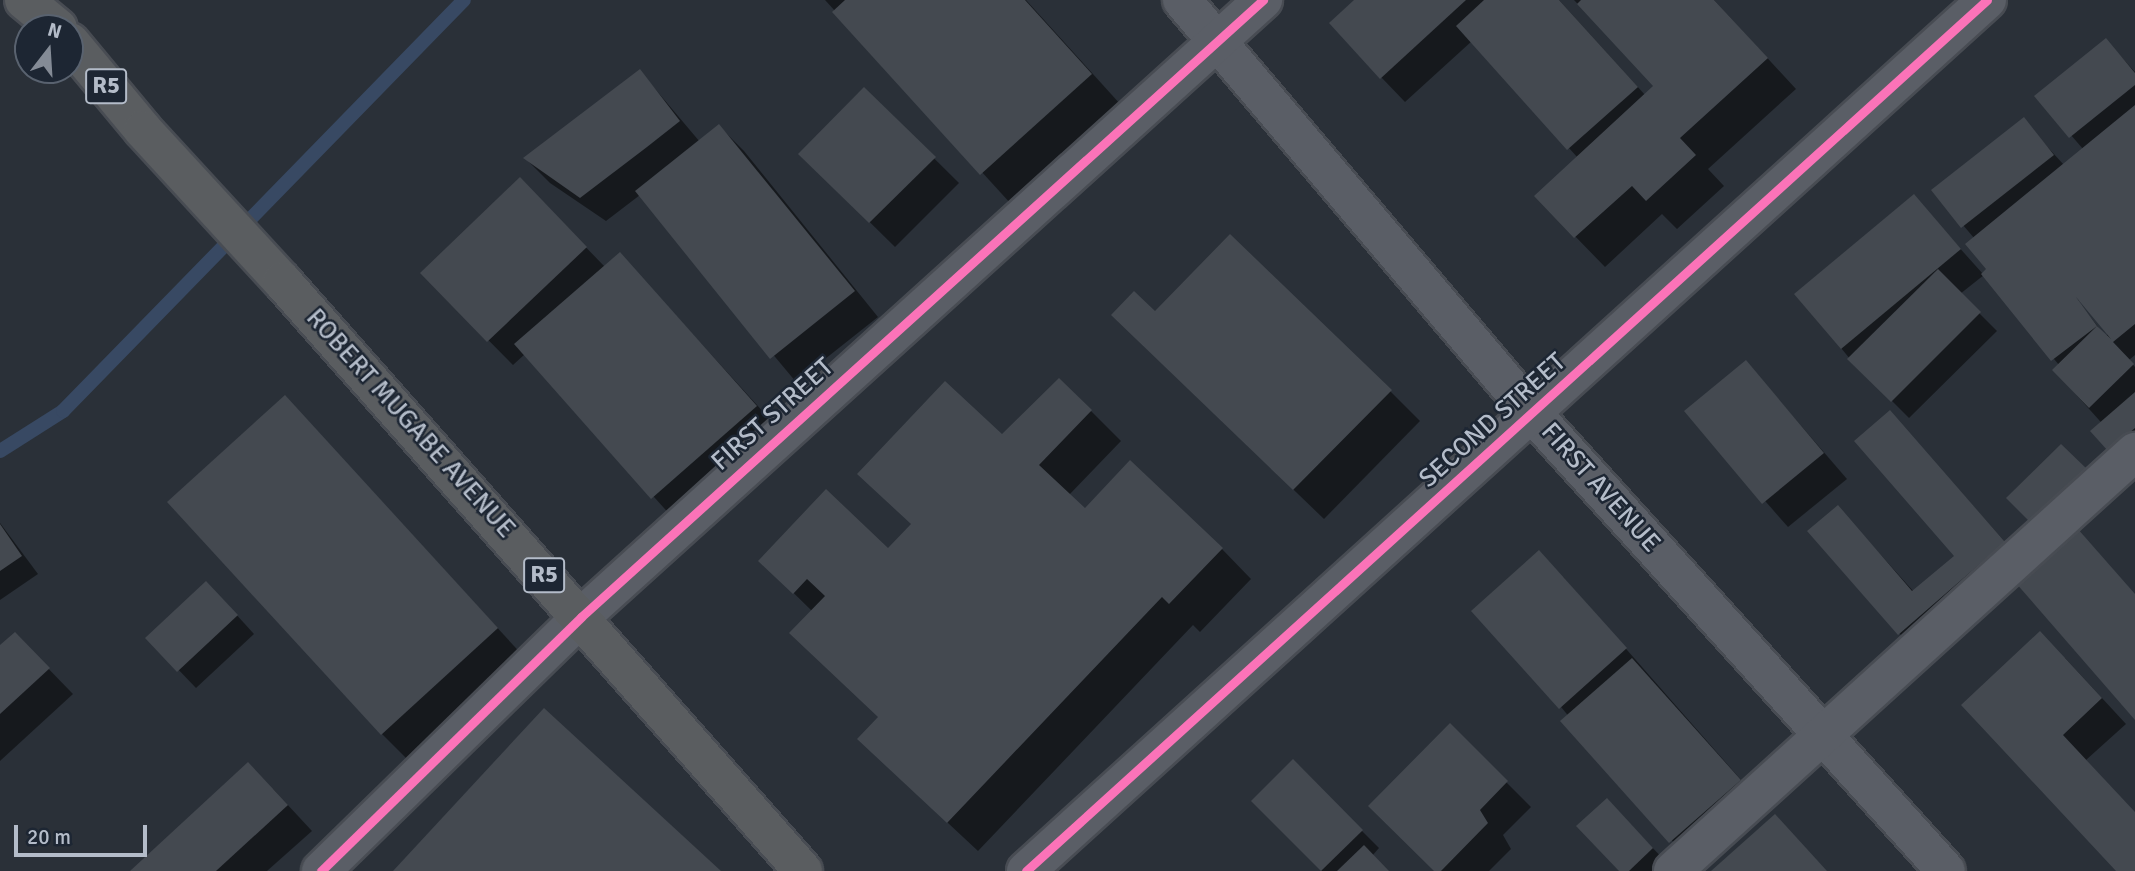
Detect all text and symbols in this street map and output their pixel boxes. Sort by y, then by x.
north arrow [14,14,84,84]
text: N [45,17,64,44]
road number: R5 [85,66,127,106]
street label: ROBERT MUGABE AVENUE [299,303,521,545]
street label: SECOND STREET [1413,347,1573,495]
street label: FIRST STREET [706,352,840,478]
street label: FIRST AVENUE [1534,417,1666,559]
road number: R5 [523,554,565,596]
scale bar [18,812,150,856]
text: 20 m [27,824,71,850]

